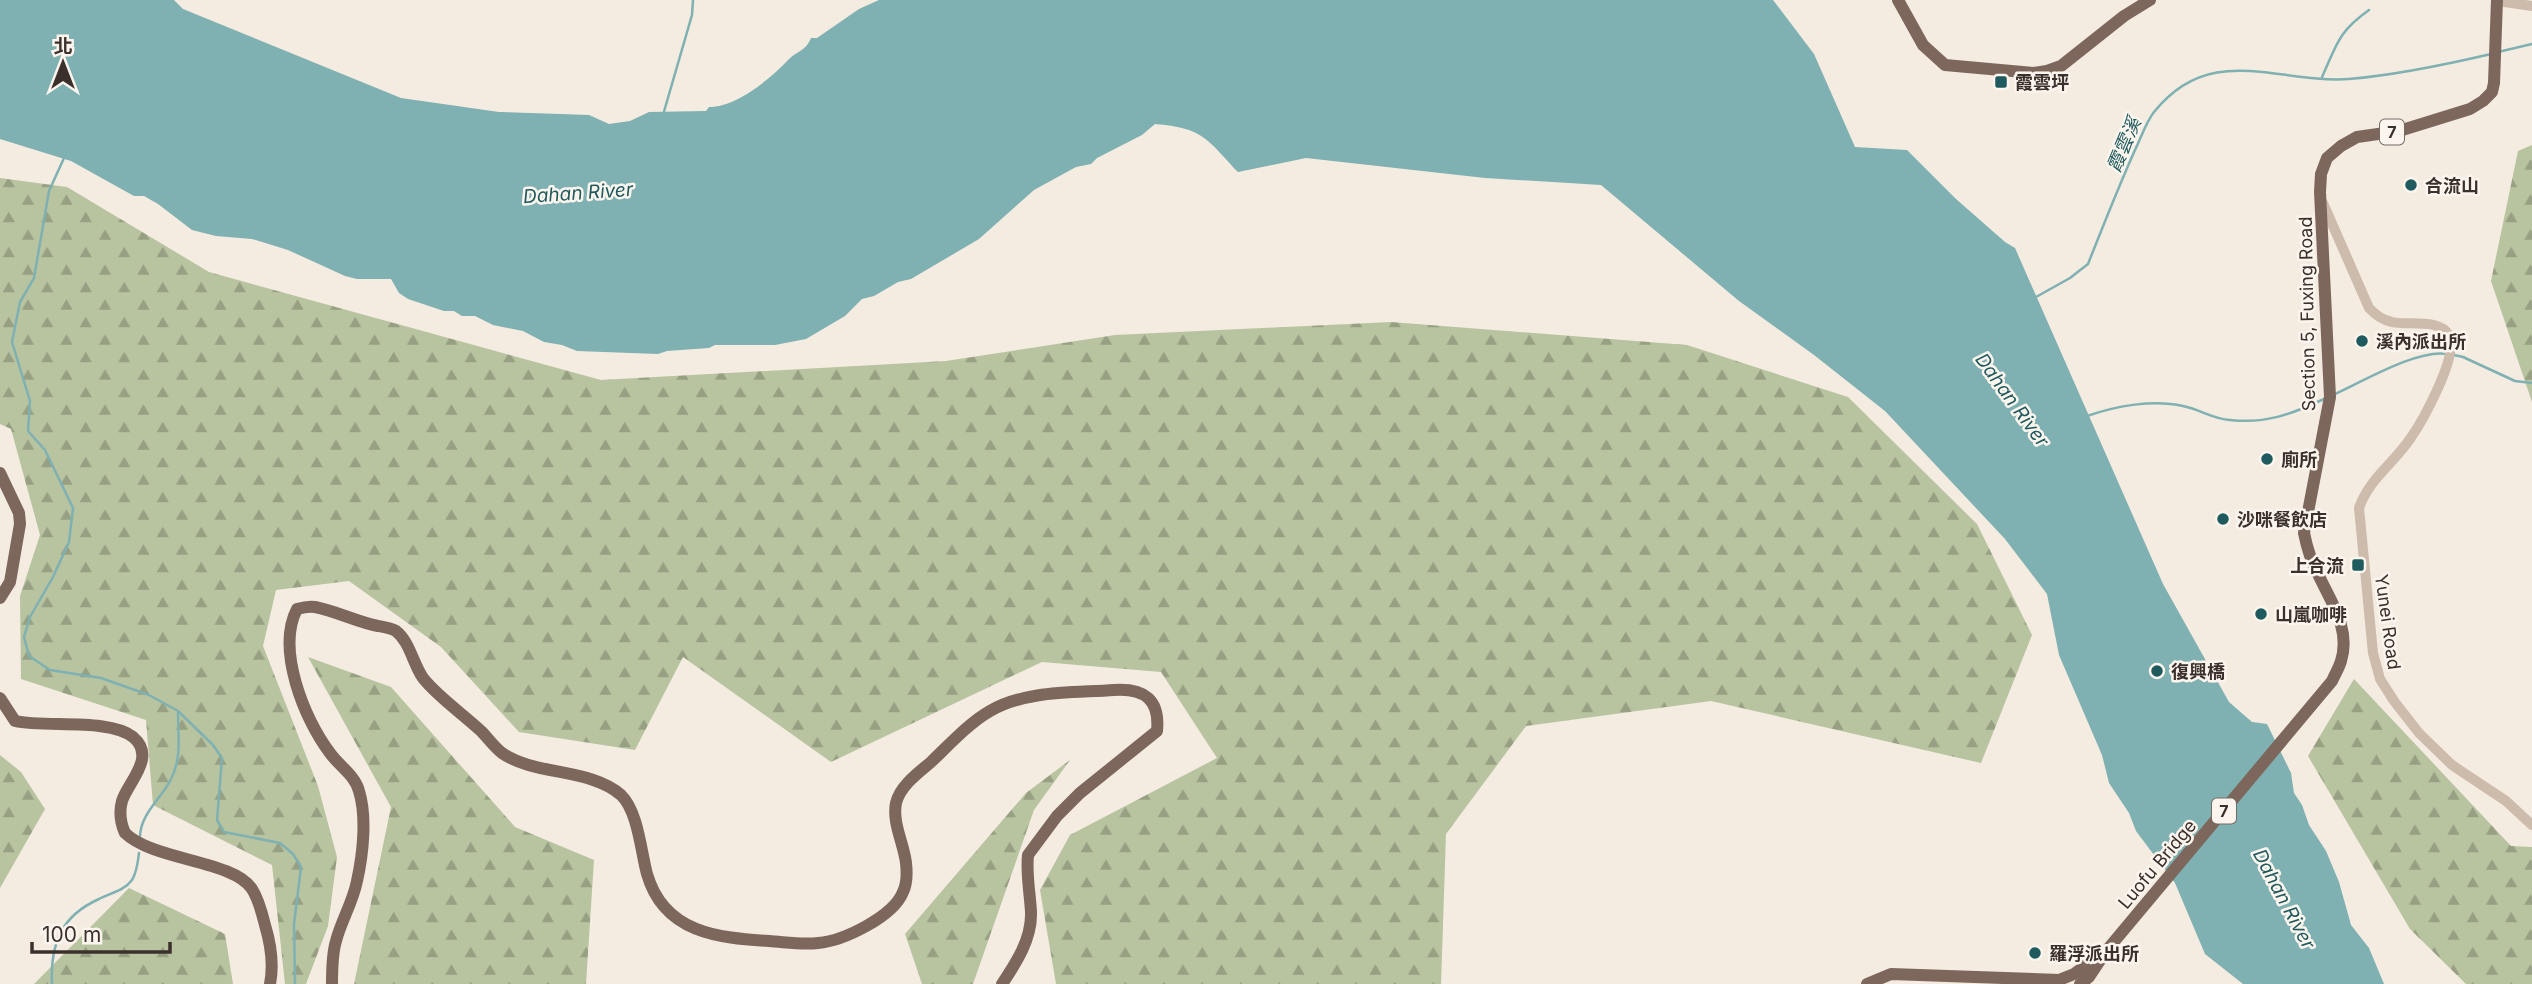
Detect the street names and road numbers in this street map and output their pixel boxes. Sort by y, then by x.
road number: 7 [2380,120,2404,144]
street label: Section 5, Fuxing Road [2295,216,2319,412]
street label: Yunei Road [2371,573,2405,671]
road number: 7 [2212,798,2236,824]
street label: Luofu Bridge [2114,815,2200,913]

